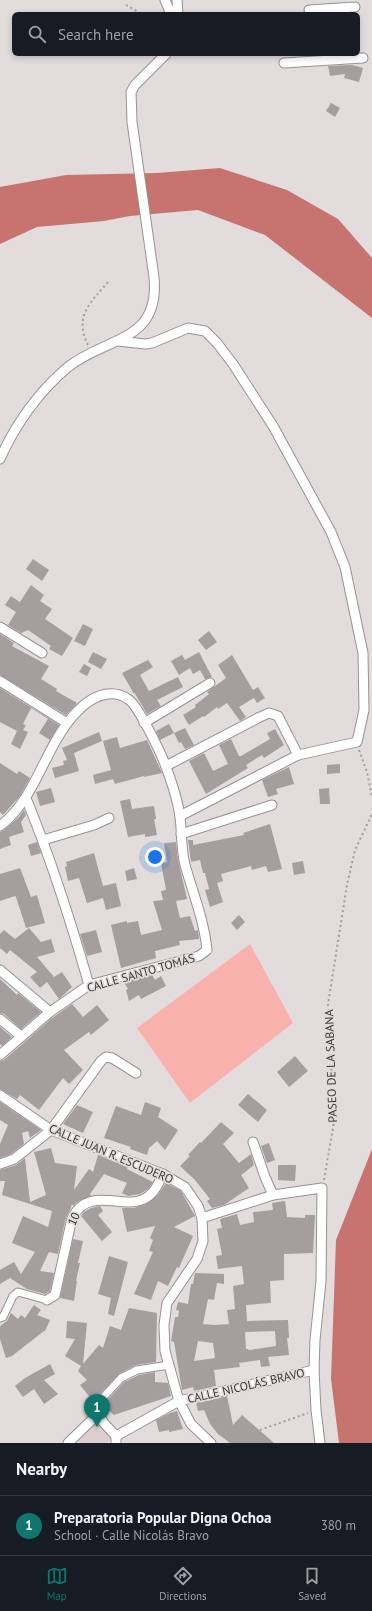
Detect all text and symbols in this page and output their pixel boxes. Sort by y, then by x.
search box [12,12,360,56]
icon: search [26,23,48,45]
text: Search here [58,25,134,44]
your location [145,847,165,867]
street label: CALLE SANTO TOMÁS [85,950,196,995]
street label: PASEO DE LA SABANA [321,1009,340,1123]
street label: CALLE JUAN R. ESCUDERO [47,1121,176,1187]
street label: 10 [64,1209,83,1228]
street label: CALLE NICOLÁS BRAVO [186,1365,306,1406]
pin: 1 [84,1394,110,1427]
text: Nearby [16,1458,67,1480]
text: Preparatoria Popular Digna Ochoa [54,1508,271,1527]
text: 1 [25,1517,33,1534]
text: 380 m [321,1517,356,1534]
text: School · Calle Nicolás Bravo [54,1527,209,1544]
tab: Map [46,1565,68,1603]
tab: Directions [159,1565,207,1603]
tab: Saved [298,1565,326,1603]

